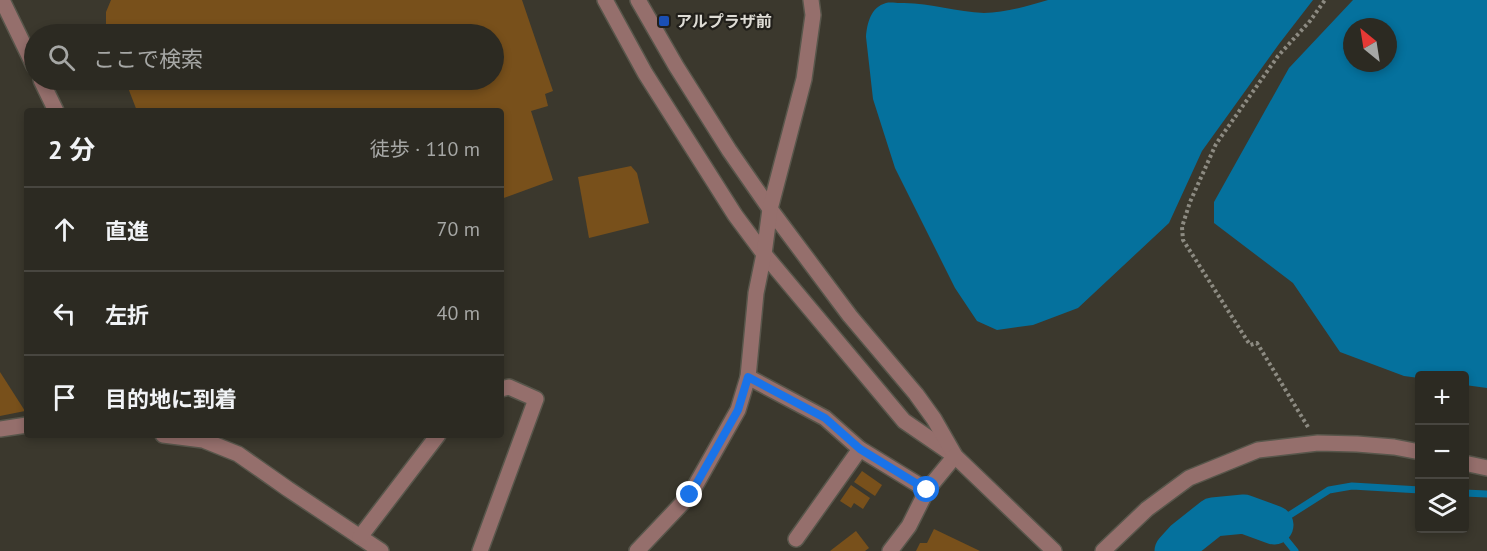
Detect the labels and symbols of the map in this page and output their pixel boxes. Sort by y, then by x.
place label: アルプラザ前 [676,11,772,31]
marker: アルプラザ前 [657,14,671,28]
north arrow [1343,18,1397,72]
route start [913,476,939,502]
route end [676,481,702,507]

